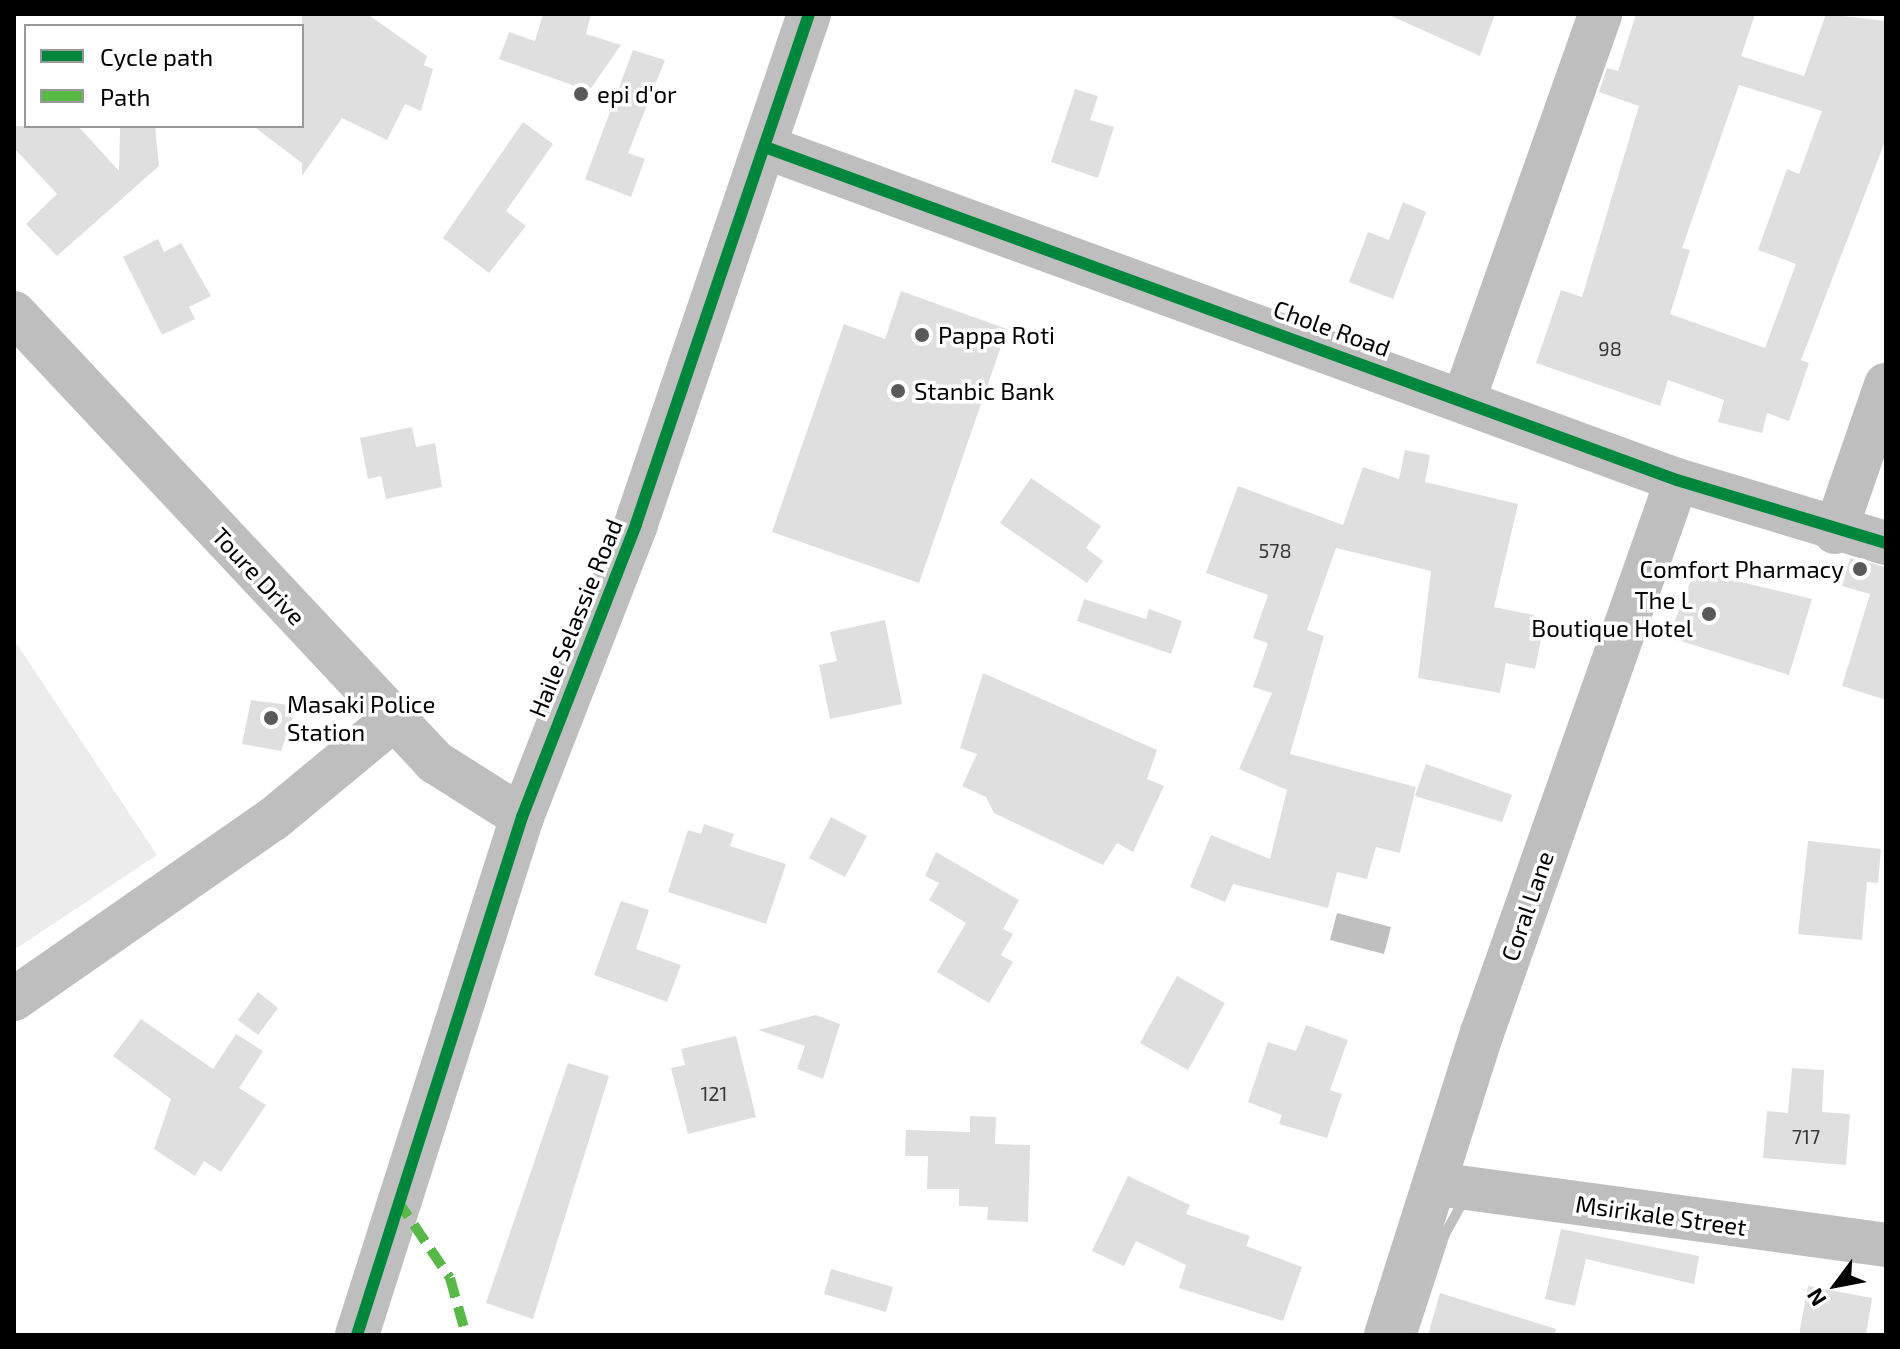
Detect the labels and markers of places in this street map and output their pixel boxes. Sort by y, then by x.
place label: epi d'or [597,80,677,108]
marker: epi d'or [572,85,590,103]
place label: Pappa Roti [938,321,1055,349]
marker: Pappa Roti [913,326,931,344]
place label: Stanbic Bank [914,377,1055,405]
marker: Stanbic Bank [889,382,907,400]
place label: Comfort Pharmacy [1639,555,1844,583]
marker: Comfort Pharmacy [1851,560,1869,578]
place label: The L Boutique Hotel [1531,586,1693,642]
marker: The L Boutique Hotel [1700,605,1718,623]
place label: Masaki Police Station [287,690,435,746]
marker: Masaki Police Station [262,709,280,727]

